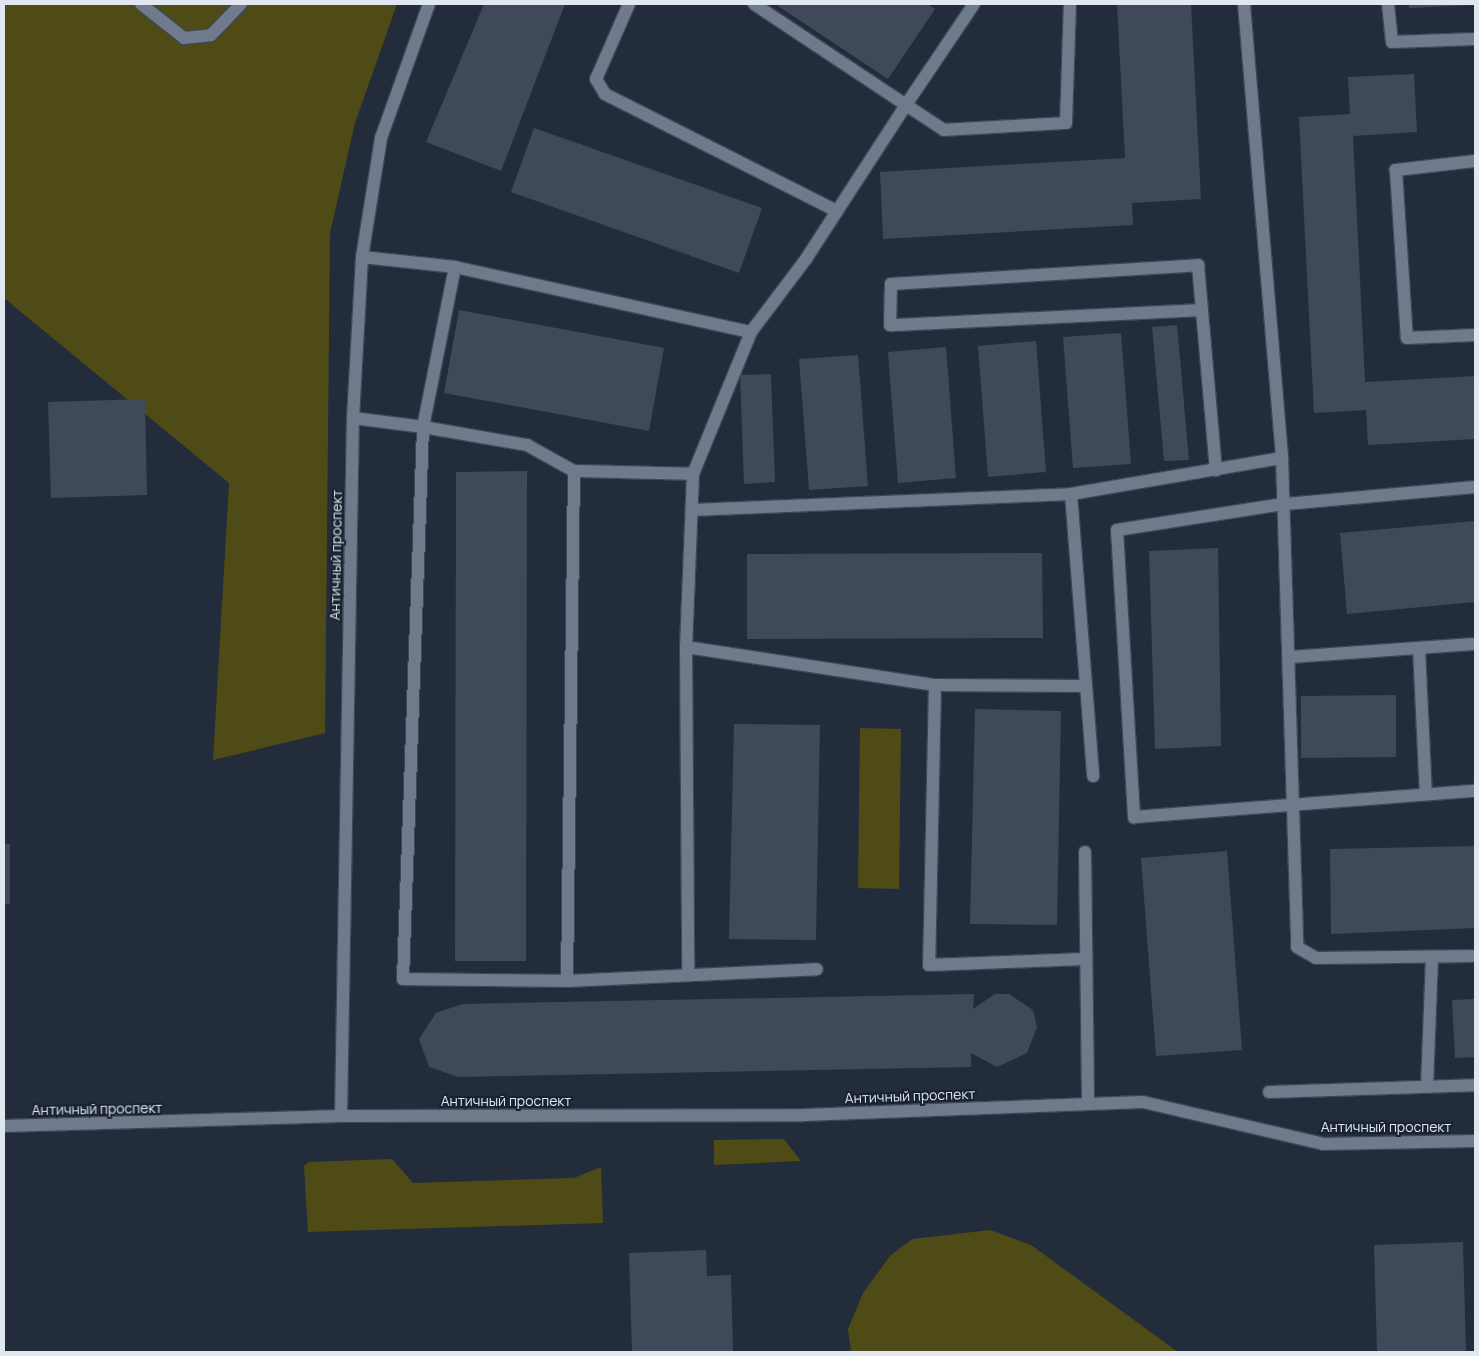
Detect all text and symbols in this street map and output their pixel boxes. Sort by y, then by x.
street label: Античный проспект [326,490,346,620]
street label: Античный проспект [844,1085,976,1107]
street label: Античный проспект [441,1093,571,1109]
street label: Античный проспект [32,1099,162,1119]
street label: Античный проспект [1321,1119,1451,1135]

